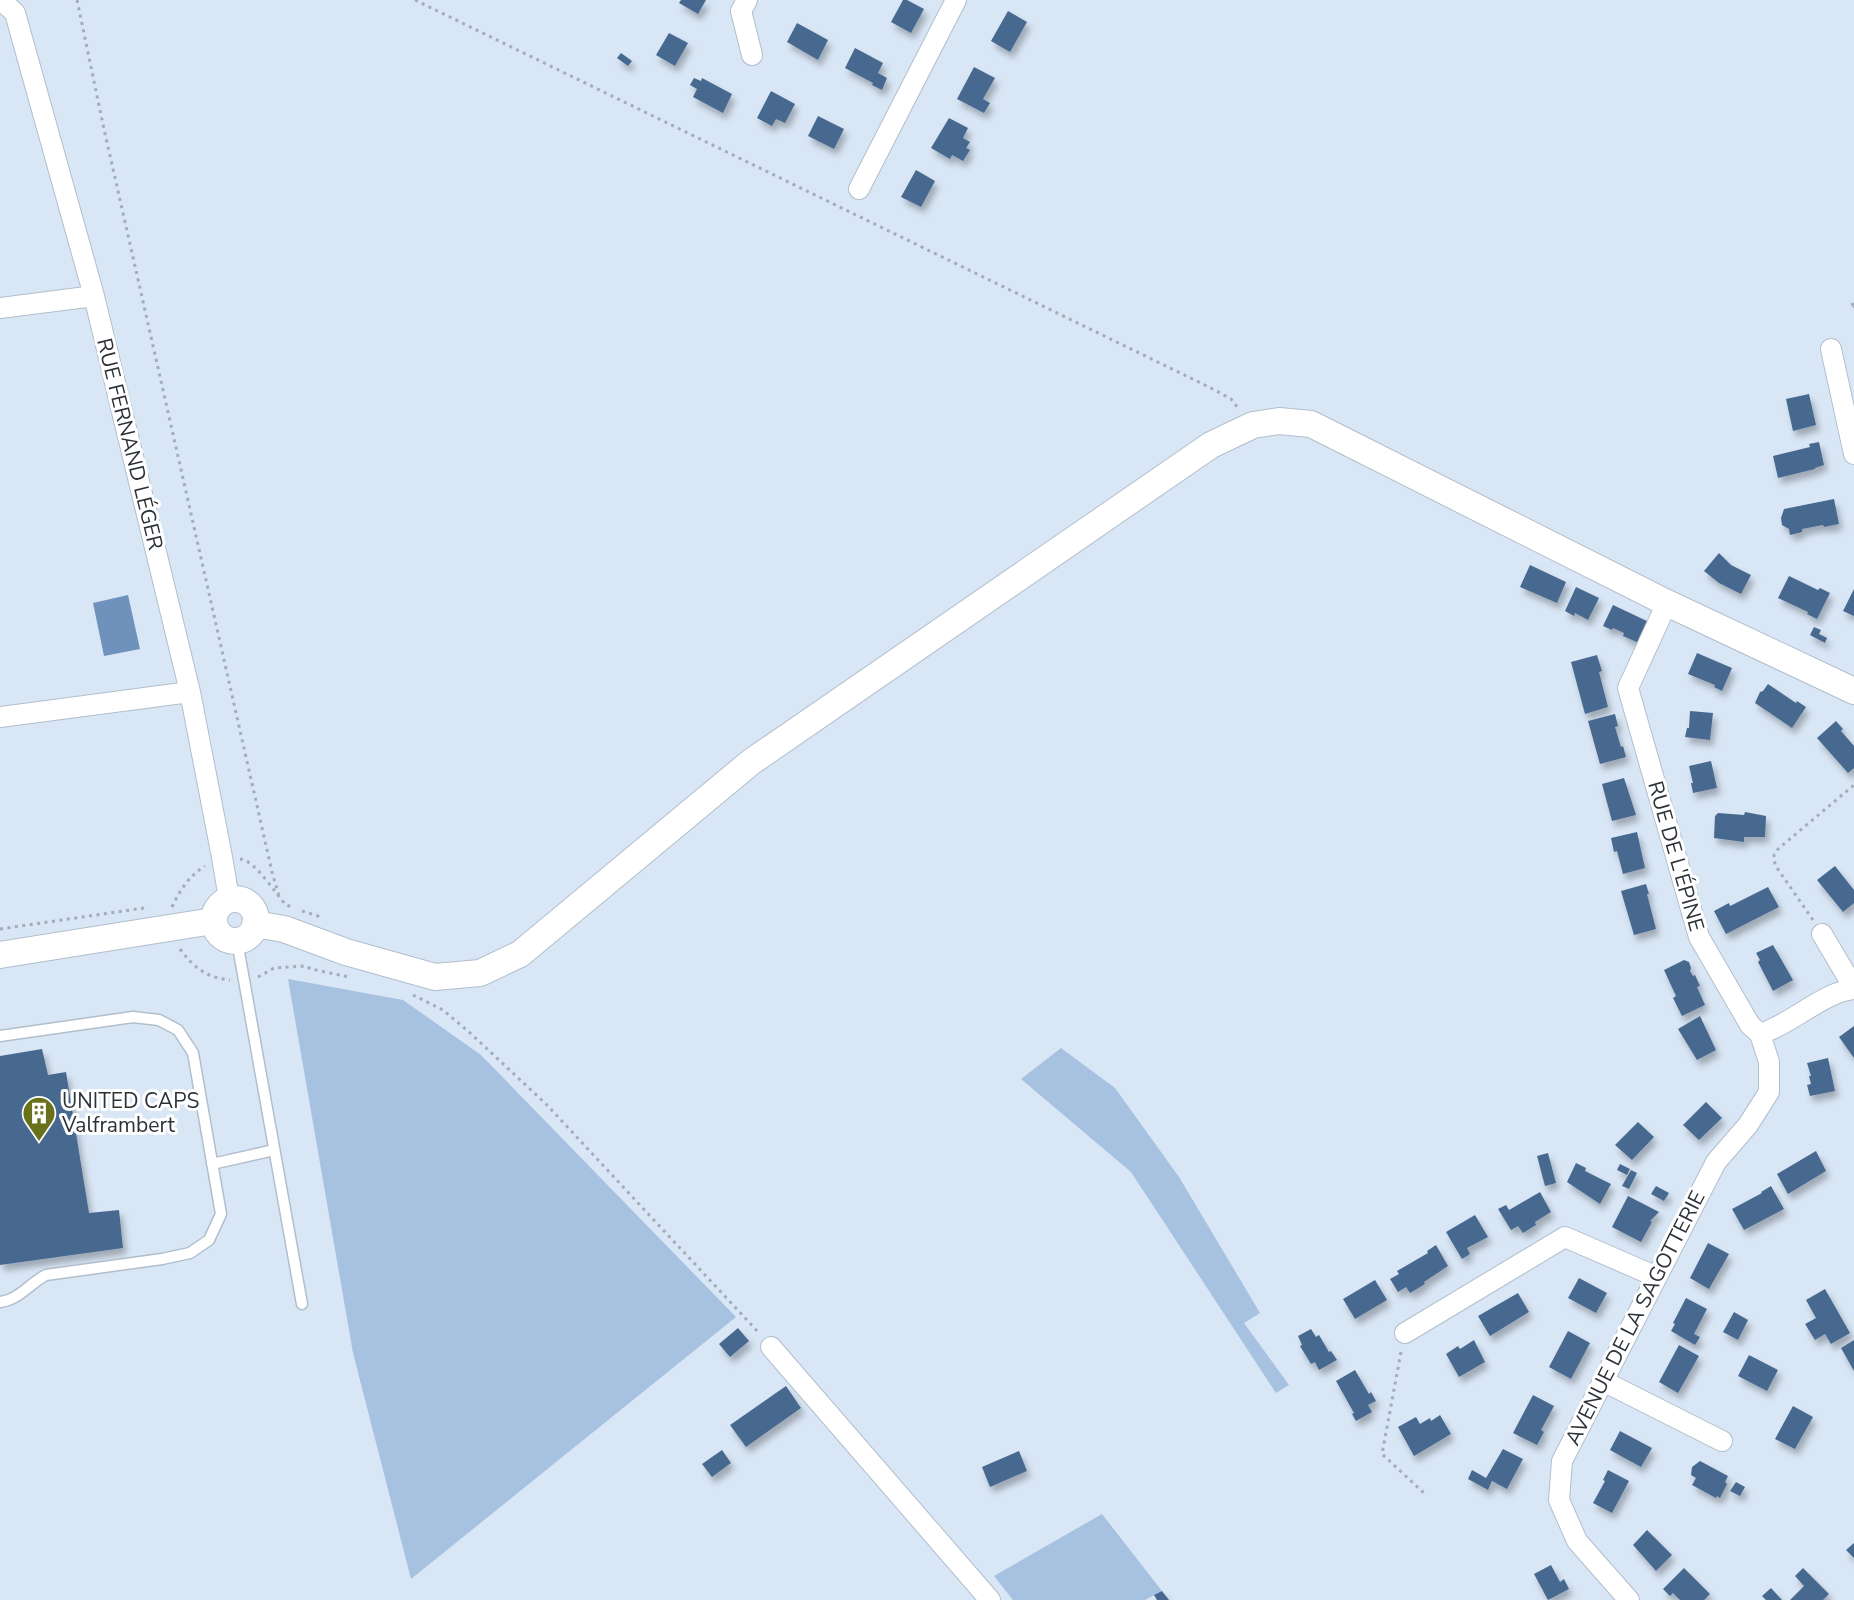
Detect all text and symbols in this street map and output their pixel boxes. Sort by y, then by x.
street label: RUE FERNAND LÉGER [90,335,170,553]
street label: RUE DE L'ÉPINE [1641,778,1711,934]
place label: UNITED CAPS Valframbert [61,1087,199,1139]
building icon: UNITED CAPS Valframbert [21,1095,57,1142]
street label: AVENUE DE LA SAGOTTERIE [1559,1186,1711,1450]

